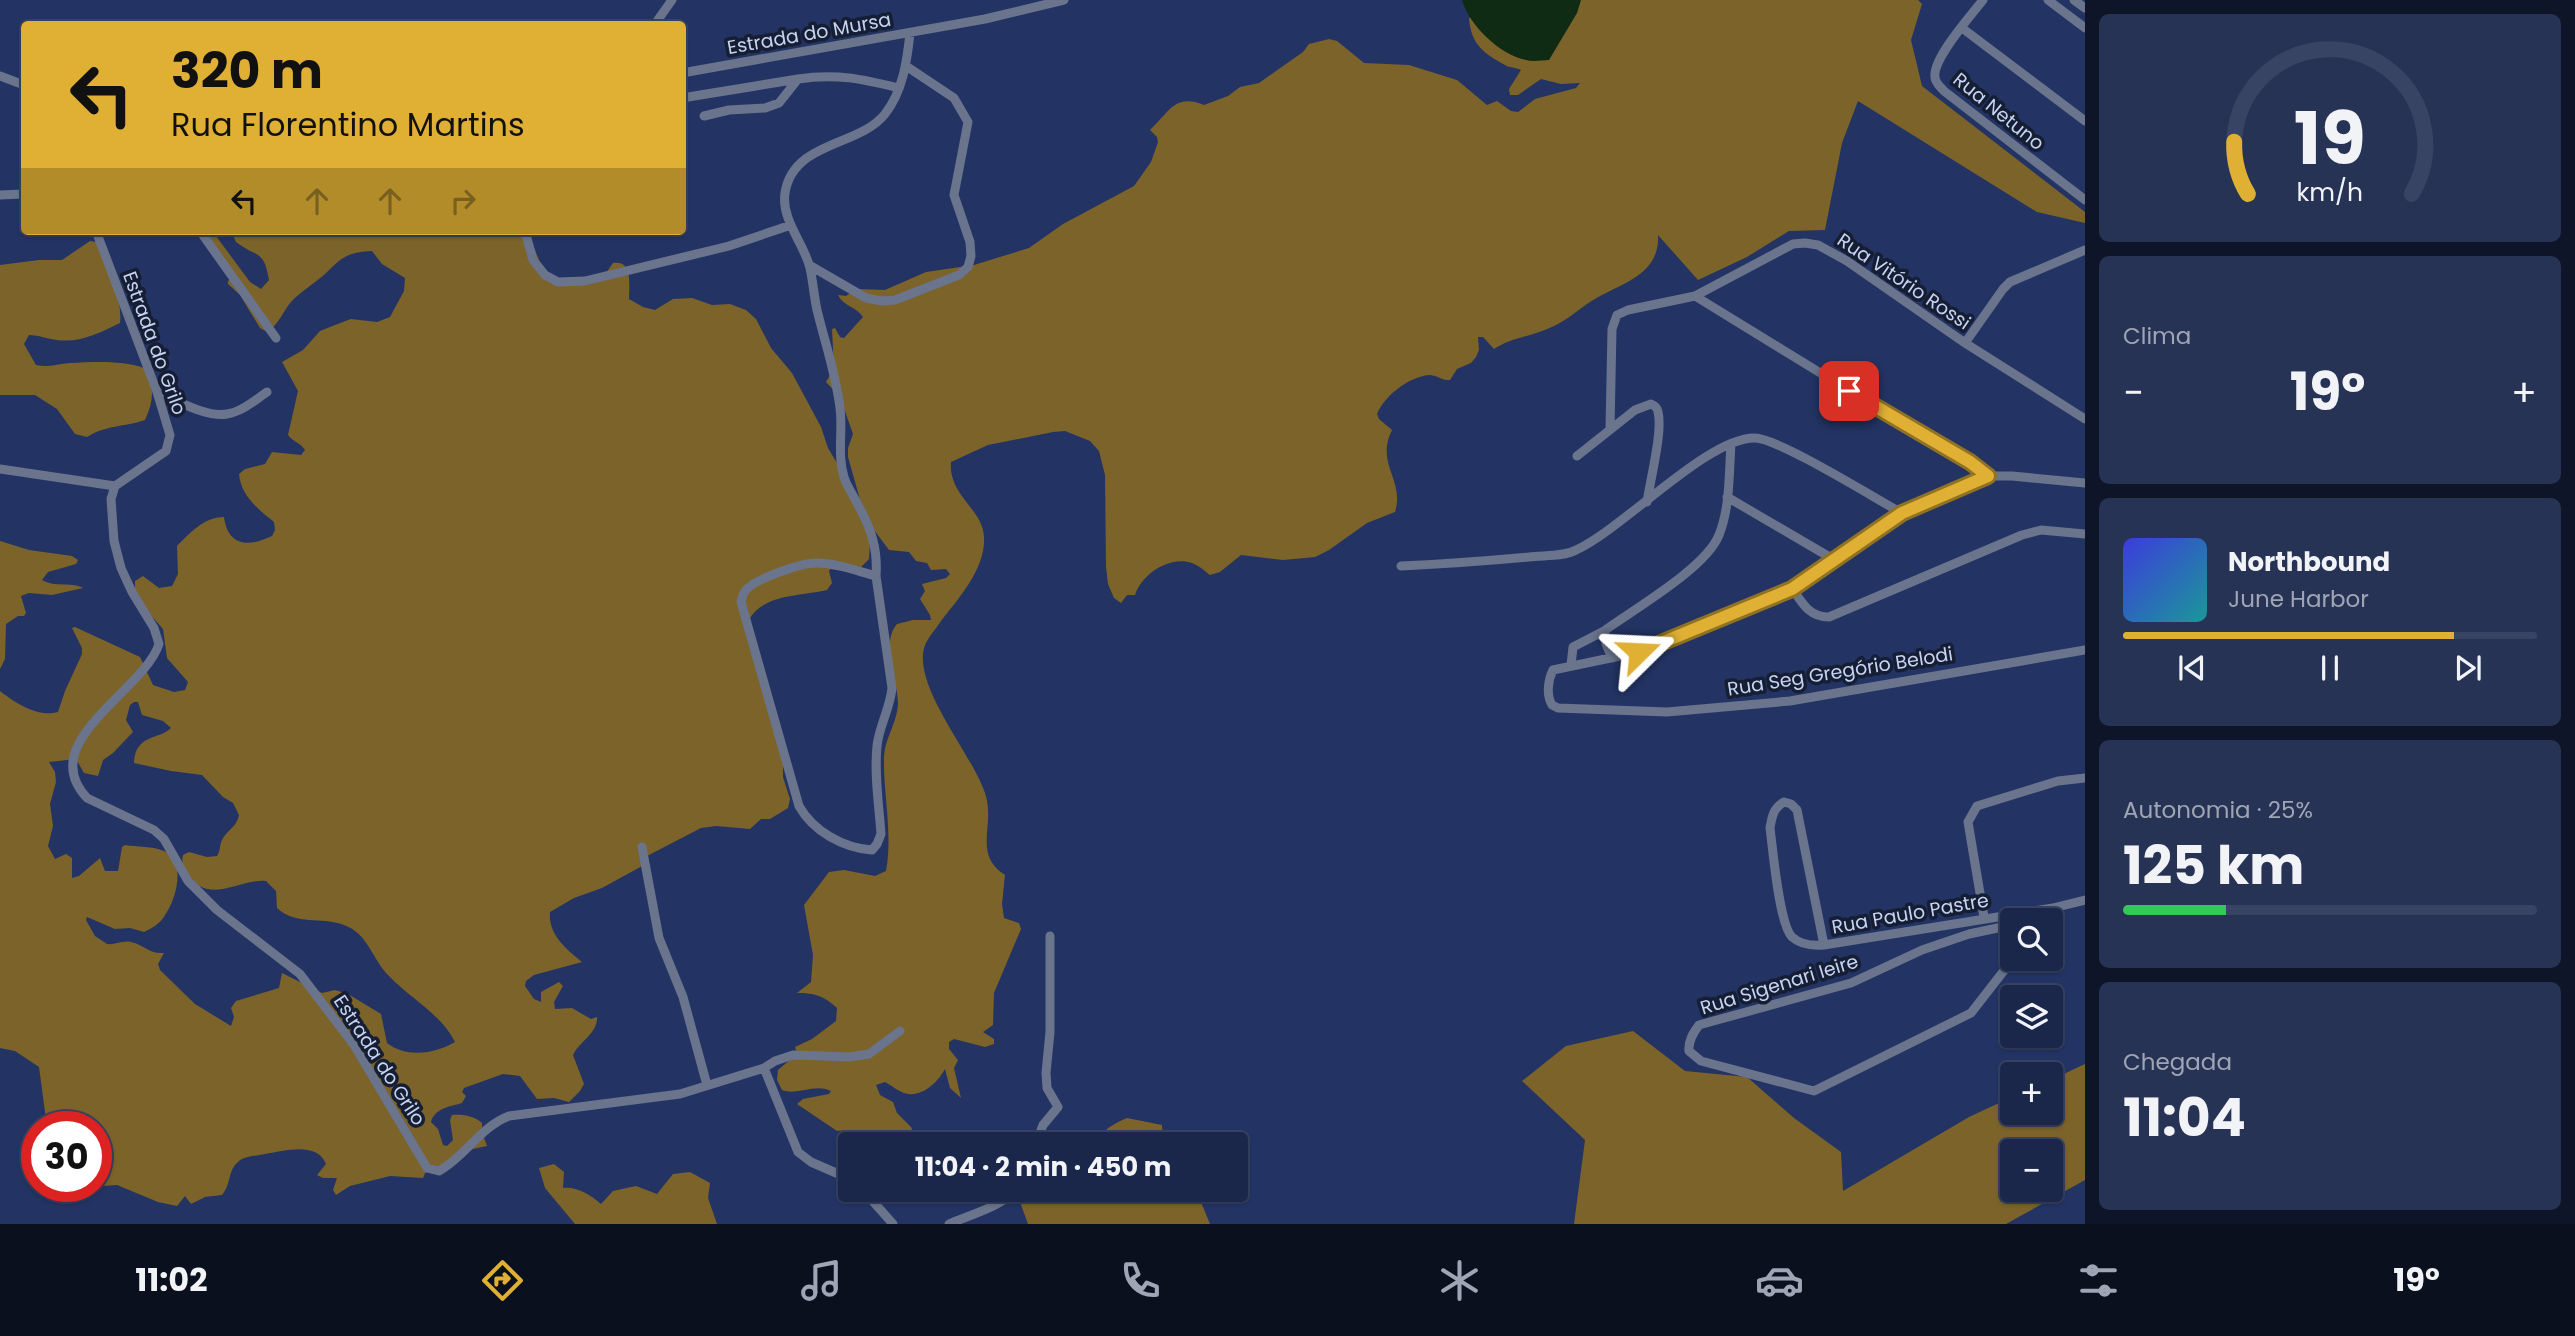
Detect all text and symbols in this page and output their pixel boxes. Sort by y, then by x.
street label: Estrada do Mursa [725,6,893,61]
text: 320 m [171,37,323,105]
icon: left [56,49,147,140]
street label: Rua Netuno [1947,66,2050,157]
text: 19 [2294,88,2366,189]
text: Rua Florentino Martins [171,102,525,147]
text: km/h [2297,175,2363,210]
icon: left [225,182,263,220]
icon: ahead [298,182,336,220]
icon: ahead [371,182,409,220]
icon: right [444,182,482,220]
street label: Rua Vitório Rossi [1832,227,1976,336]
street label: Estrada do Grilo [116,268,193,419]
text: Clima [2123,320,2191,352]
text: 19° [2290,355,2365,428]
pin [1819,361,1879,421]
text: − [2123,366,2144,419]
text: + [2511,366,2537,419]
icon: arrive [1830,372,1868,410]
text: Northbound [2228,544,2390,580]
text: June Harbor [2228,583,2369,615]
position arrow [1602,615,1676,689]
street label: Rua Seg Gregório Belodi [1725,640,1955,703]
icon: previous [2173,649,2211,687]
icon: pause [2311,649,2349,687]
icon: next [2449,649,2487,687]
text: Autonomia · 25% [2123,794,2313,826]
text: 125 km [2123,829,2304,902]
street label: Rua Paulo Pastre [1829,886,1991,941]
map controls [2000,908,2063,1202]
button: search [2000,908,2063,971]
street label: Rua Sigenari Ieire [1697,948,1861,1021]
button: layers [2000,985,2063,1048]
street label: Estrada do Grilo [327,990,432,1131]
text: Chegada [2123,1046,2232,1078]
button: + [2000,1062,2063,1125]
text: 11:04 [2123,1081,2246,1154]
speed limit sign: 30 [21,1111,112,1202]
button: − [2000,1139,2063,1202]
text: 11:04 · 2 min · 450 m [915,1149,1171,1185]
icon: directions [478,1256,527,1305]
icon: music [797,1256,846,1305]
icon: phone [1116,1256,1165,1305]
icon: climate [1435,1256,1484,1305]
icon: car [1755,1256,1804,1305]
icon: filters [2074,1256,2123,1305]
text: 11:02 [135,1257,207,1302]
text: 19° [2393,1257,2440,1302]

